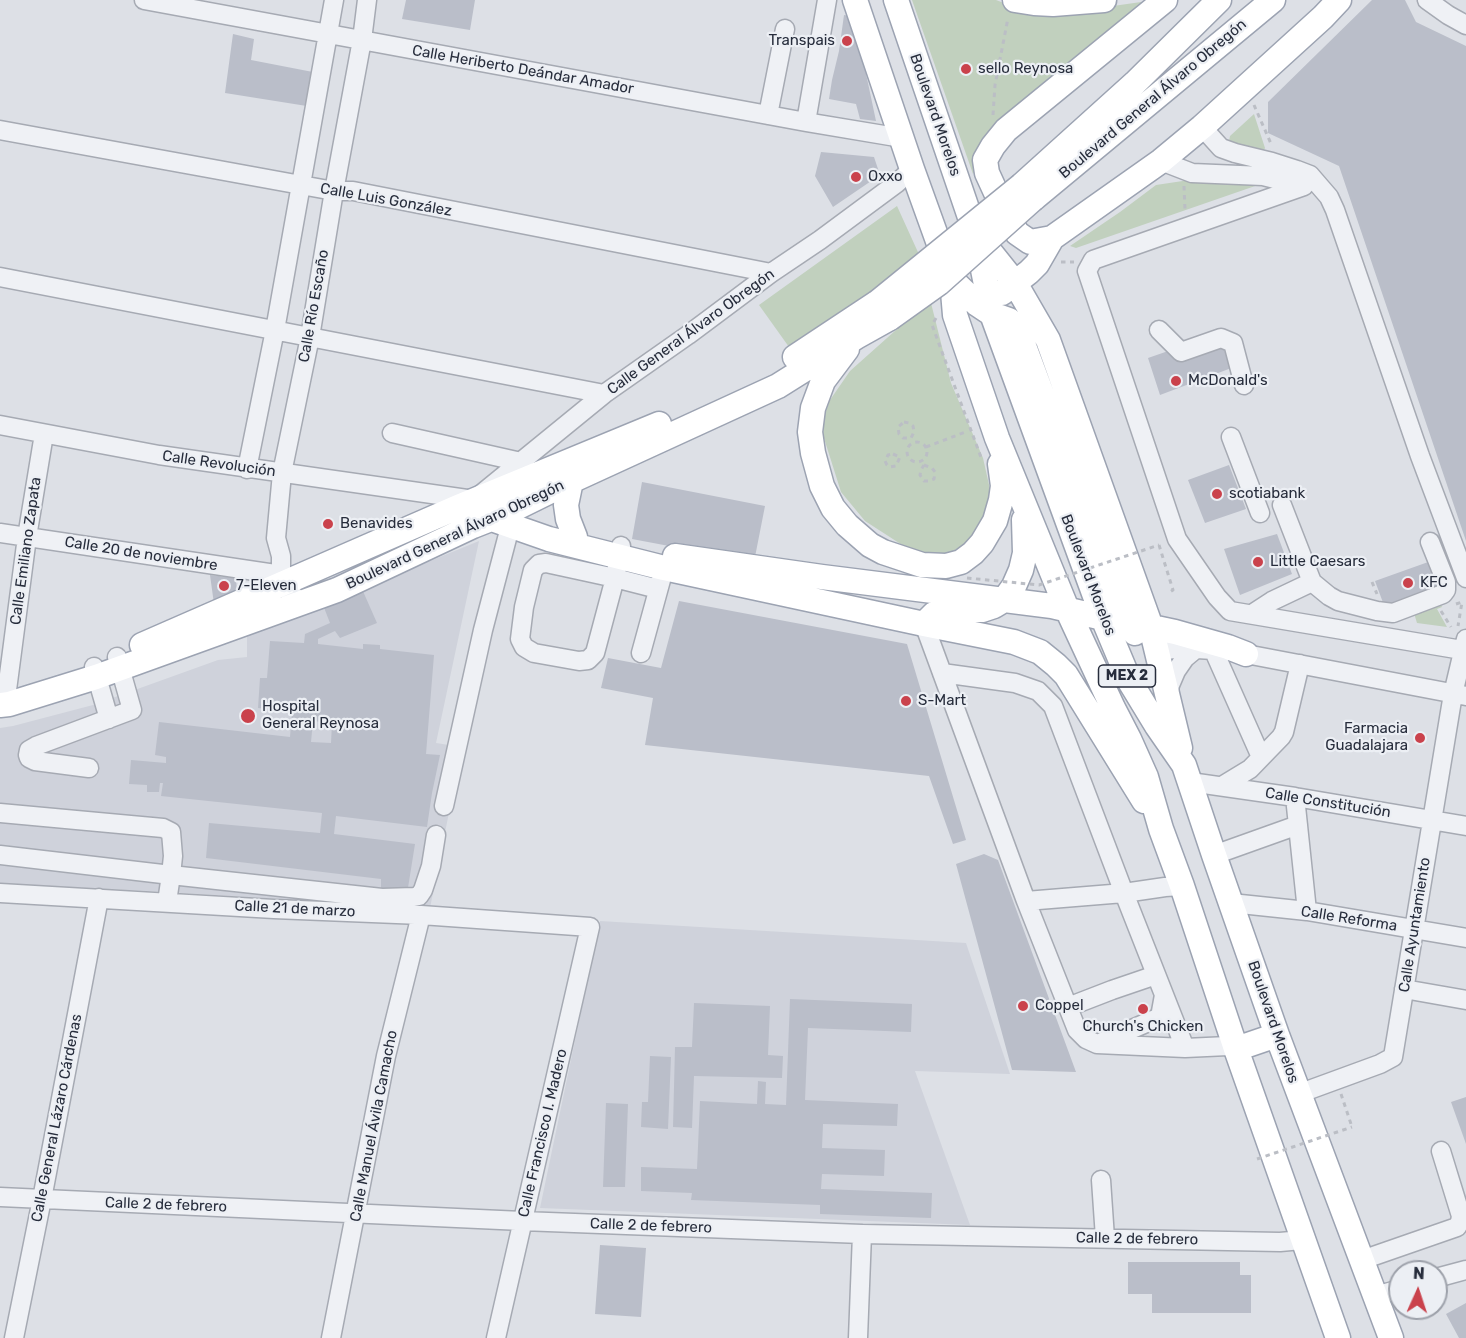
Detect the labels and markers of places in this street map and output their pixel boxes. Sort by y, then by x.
place label: Transpais [768,32,835,50]
marker: Transpais [840,34,854,48]
place label: sello Reynosa [978,60,1073,78]
marker: sello Reynosa [959,62,973,76]
place label: Oxxo [868,168,903,186]
marker: Oxxo [849,170,863,184]
place label: McDonald's [1188,372,1268,390]
marker: McDonald's [1169,374,1183,388]
place label: scotiabank [1229,485,1305,503]
marker: scotiabank [1210,487,1224,501]
place label: Benavides [340,515,413,533]
marker: Benavides [321,517,335,531]
place label: Little Caesars [1270,553,1365,571]
marker: Little Caesars [1251,555,1265,569]
place label: KFC [1420,574,1448,592]
marker: KFC [1401,576,1415,590]
place label: 7-Eleven [236,577,297,595]
marker: 7-Eleven [217,579,231,593]
place label: S-Mart [918,692,966,710]
marker: S-Mart [899,694,913,708]
place label: Hospital General Reynosa [262,698,379,733]
marker: Hospital General Reynosa [239,707,257,725]
place label: Farmacia Guadalajara [1325,720,1408,755]
marker: Farmacia Guadalajara [1413,731,1427,745]
place label: Coppel [1035,997,1084,1015]
marker: Coppel [1016,999,1030,1013]
marker: Church's Chicken [1136,1002,1150,1016]
place label: Church's Chicken [1083,1018,1203,1036]

